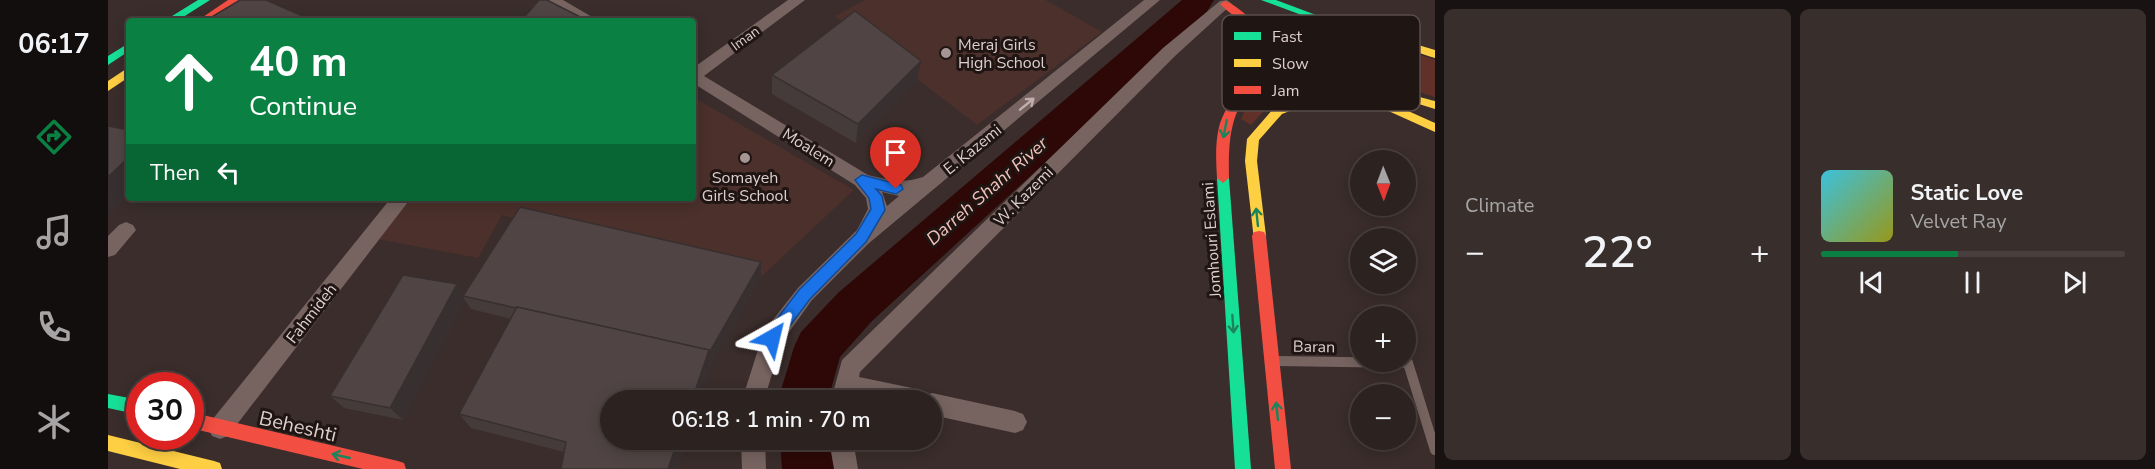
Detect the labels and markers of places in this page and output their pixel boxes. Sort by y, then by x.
place label: Meraj Girls High School [958,34,1046,74]
marker: Meraj Girls High School [939,46,953,60]
pin [870,127,921,189]
marker: Somayeh Girls School [738,151,752,165]
place label: Somayeh Girls School [702,167,788,207]

